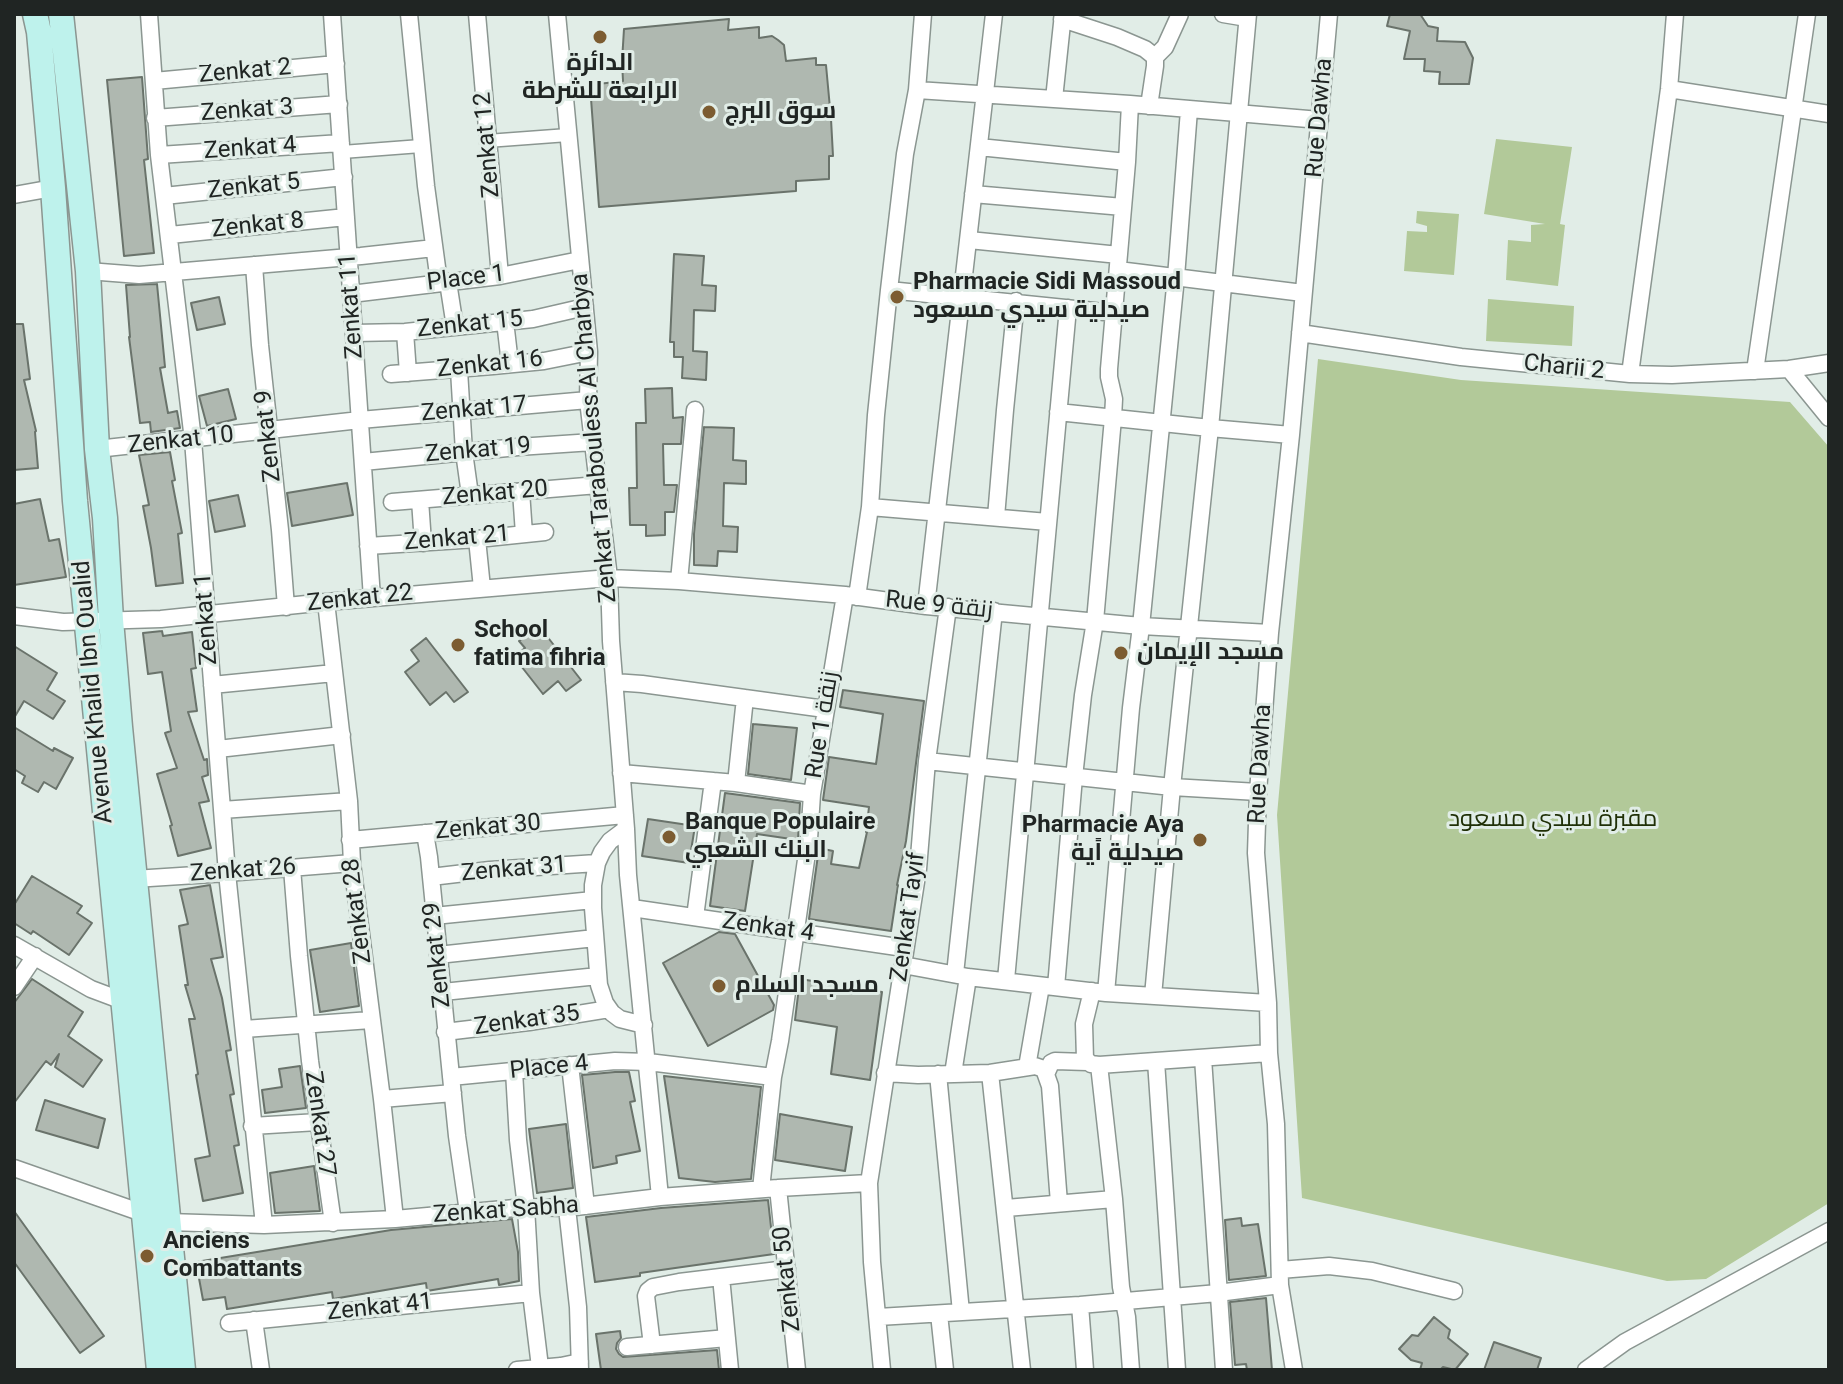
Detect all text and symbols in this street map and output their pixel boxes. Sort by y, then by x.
marker: الدائرة الرابعة للشرطة [591,28,609,46]
place label: الدائرة الرابعة للشرطة [522,50,678,106]
street label: Zenkat 2 [198,54,292,90]
street label: Rue Dawha [1300,57,1340,179]
street label: Zenkat 12 [469,91,507,199]
street label: Zenkat 3 [200,93,294,129]
place label: سوق البرج [725,98,836,126]
marker: سوق البرج [700,103,718,121]
street label: Zenkat 4 [203,131,297,167]
street label: Zenkat 5 [206,168,302,206]
street label: Zenkat 8 [210,207,306,245]
street label: Zenkat 11 [334,252,370,360]
street label: Place 1 [425,260,507,298]
place label: Pharmacie Sidi Massoud صيدلية سيدي مسعود [913,269,1181,325]
street label: Zenkat Tarabouless Al Charbya [566,272,624,604]
marker: Pharmacie Sidi Massoud صيدلية سيدي مسعود [888,288,906,306]
street label: Zenkat 15 [416,305,524,345]
street label: Zenkat 16 [436,345,544,385]
street label: Charii 2 [1522,349,1606,387]
street label: Zenkat 9 [250,388,288,484]
street label: Zenkat 17 [420,391,528,429]
street label: Zenkat 10 [127,421,235,461]
street label: Zenkat 19 [424,432,532,470]
street label: Zenkat 20 [441,475,549,513]
street label: Zenkat 21 [403,520,511,558]
street label: Avenue Khalid Ibn Oualid [68,559,120,825]
street label: Zenkat 1 [189,572,225,666]
street label: Zenkat 22 [306,579,414,619]
street label: Rue 9 زنقة [884,586,994,626]
place label: School fatima fihria [474,617,606,673]
marker: School fatima fihria [449,636,467,654]
place label: مسجد الإيمان [1137,639,1284,667]
marker: مسجد الإيمان [1112,644,1130,662]
street label: Rue 1 زنقة [800,669,846,781]
street label: Rue Dawha [1243,703,1279,825]
park label: مقبرة سيدي مسعود [1449,806,1657,834]
street label: Zenkat 30 [434,809,542,847]
place label: Banque Populaire البنك الشعبي [685,809,875,865]
place label: Pharmacie Aya صيدلية اًية [1022,812,1184,868]
marker: Banque Populaire البنك الشعبي [660,828,678,846]
marker: Pharmacie Aya صيدلية اًية [1191,831,1209,849]
street label: Zenkat Tayif [886,850,932,984]
street label: Zenkat 31 [460,851,568,889]
street label: Zenkat 26 [189,853,297,889]
street label: Zenkat 28 [337,857,379,965]
street label: Zenkat 29 [418,901,458,1009]
street label: Zenkat 4 [720,907,816,949]
place label: مسجد السلام [735,972,879,1000]
marker: مسجد السلام [710,977,728,995]
street label: Zenkat 35 [472,999,582,1043]
street label: Place 4 [508,1050,590,1086]
street label: Zenkat 27 [297,1069,341,1179]
street label: Zenkat Sabha [432,1192,580,1230]
street label: Zenkat 50 [768,1225,808,1333]
place label: Anciens Combattants [163,1228,302,1284]
marker: Anciens Combattants [138,1247,156,1265]
street label: Zenkat 41 [326,1288,434,1328]

